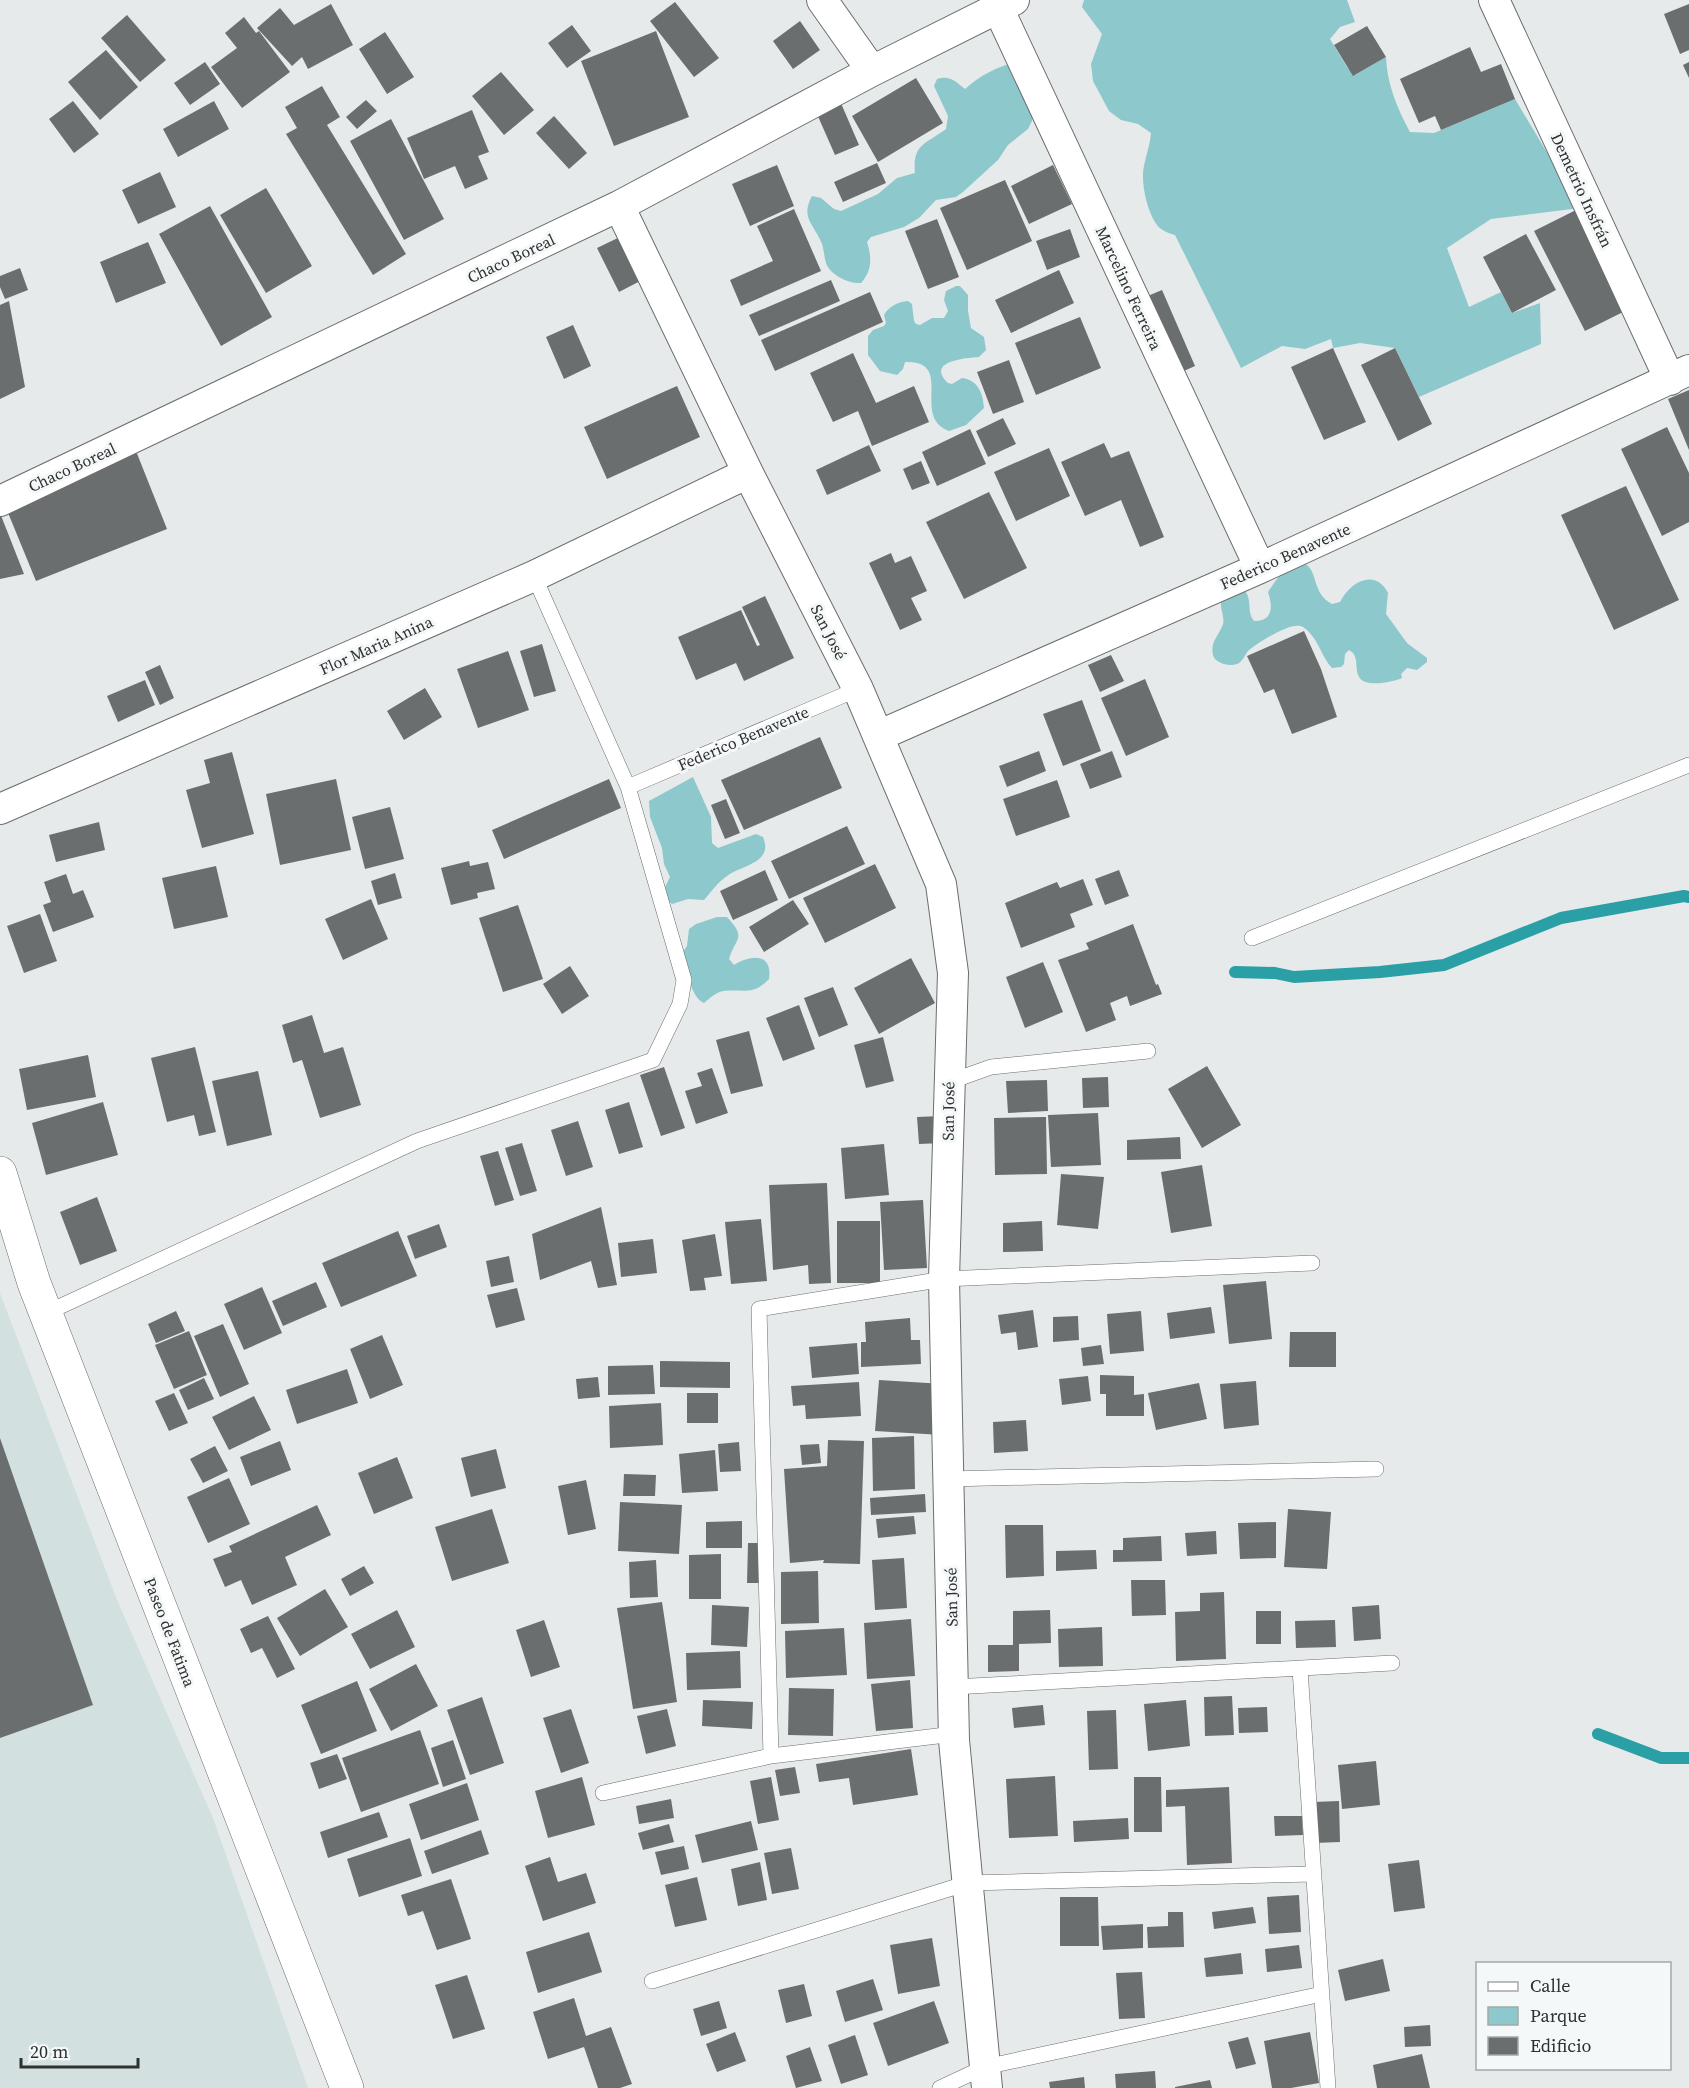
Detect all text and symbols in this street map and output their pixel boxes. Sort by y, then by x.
street label: Demetrio Insfrán [1546,129,1618,251]
street label: Marcelino Ferreira [1091,223,1168,354]
street label: Chaco Boreal [464,228,559,288]
street label: Chaco Boreal [25,437,120,497]
street label: Federico Benavente [1216,517,1354,595]
street label: San José [806,601,852,663]
street label: Flor Maria Anina [316,610,437,680]
street label: Federico Benavente [674,700,812,776]
street label: San José [936,1081,960,1141]
street label: San José [939,1567,963,1627]
street label: Paseo de Fatima [139,1574,201,1691]
legend [1476,1962,1671,2070]
text: Calle [1530,1973,1570,1998]
text: Parque [1530,2003,1587,2028]
scale bar [21,2031,138,2069]
text: Edificio [1530,2033,1591,2058]
text: 20 m [30,2039,68,2064]

